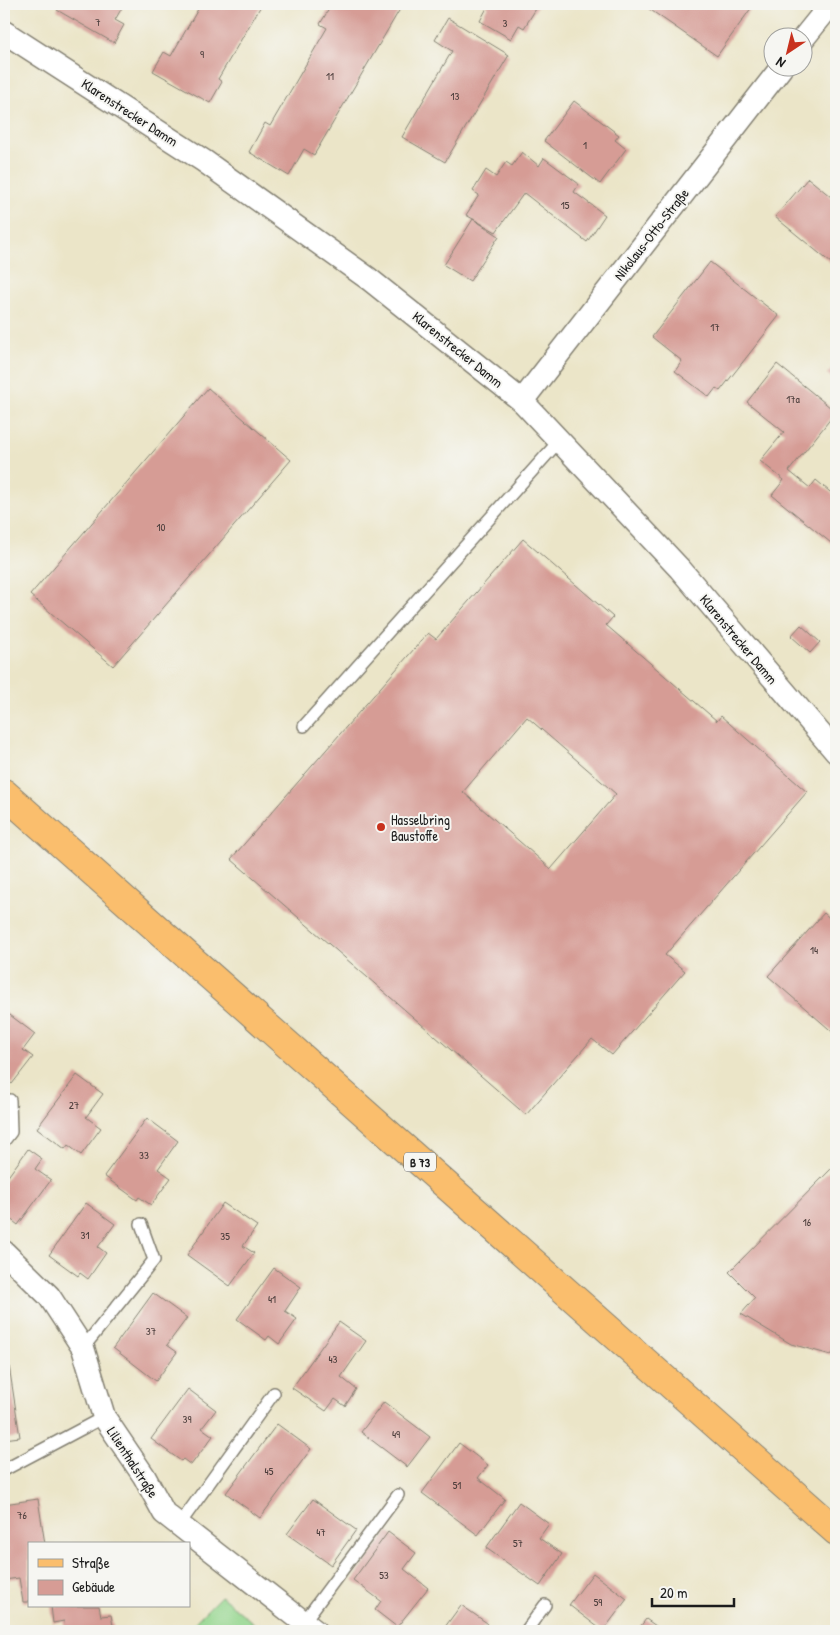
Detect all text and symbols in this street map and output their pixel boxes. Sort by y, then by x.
house number: 7 [95,15,101,29]
house number: 3 [503,16,508,30]
north arrow [762,28,812,78]
house number: 9 [200,47,204,61]
text: N [771,53,789,73]
house number: 11 [326,69,334,83]
street label: Klarenstrecker Damm [78,74,182,150]
house number: 13 [451,89,460,103]
house number: 1 [583,138,587,152]
street label: Nikolaus-Otto-Straße [609,184,694,284]
house number: 15 [561,198,570,212]
street label: Klarenstrecker Damm [409,307,507,391]
house number: 17 [710,320,720,334]
house number: 17a [786,392,801,406]
house number: 10 [157,520,166,534]
street label: Klarenstrecker Damm [696,590,782,688]
place label: Hasselbring Baustoffe [391,810,450,845]
marker: Hasselbring Baustoffe [375,821,387,833]
house number: 14 [810,943,818,957]
house number: 27 [69,1098,79,1112]
house number: 33 [139,1148,149,1162]
road number: B 73 [404,1152,436,1172]
house number: 16 [803,1215,812,1229]
house number: 31 [81,1228,89,1242]
house number: 35 [220,1229,230,1243]
house number: 41 [268,1292,276,1306]
house number: 37 [146,1324,156,1338]
house number: 43 [328,1352,338,1366]
house number: 39 [183,1412,191,1426]
street label: Lilienthalstraße [102,1423,163,1502]
house number: 49 [392,1427,400,1441]
house number: 45 [265,1464,274,1478]
house number: 51 [453,1478,461,1492]
house number: 76 [17,1508,28,1522]
house number: 47 [316,1525,326,1539]
house number: 57 [513,1536,523,1550]
legend [28,1542,190,1608]
text: Straße [72,1552,110,1573]
house number: 53 [379,1568,389,1582]
scale bar [652,1575,735,1607]
text: Gebäude [72,1576,115,1597]
text: 20 m [660,1582,687,1603]
house number: 59 [594,1595,602,1609]

